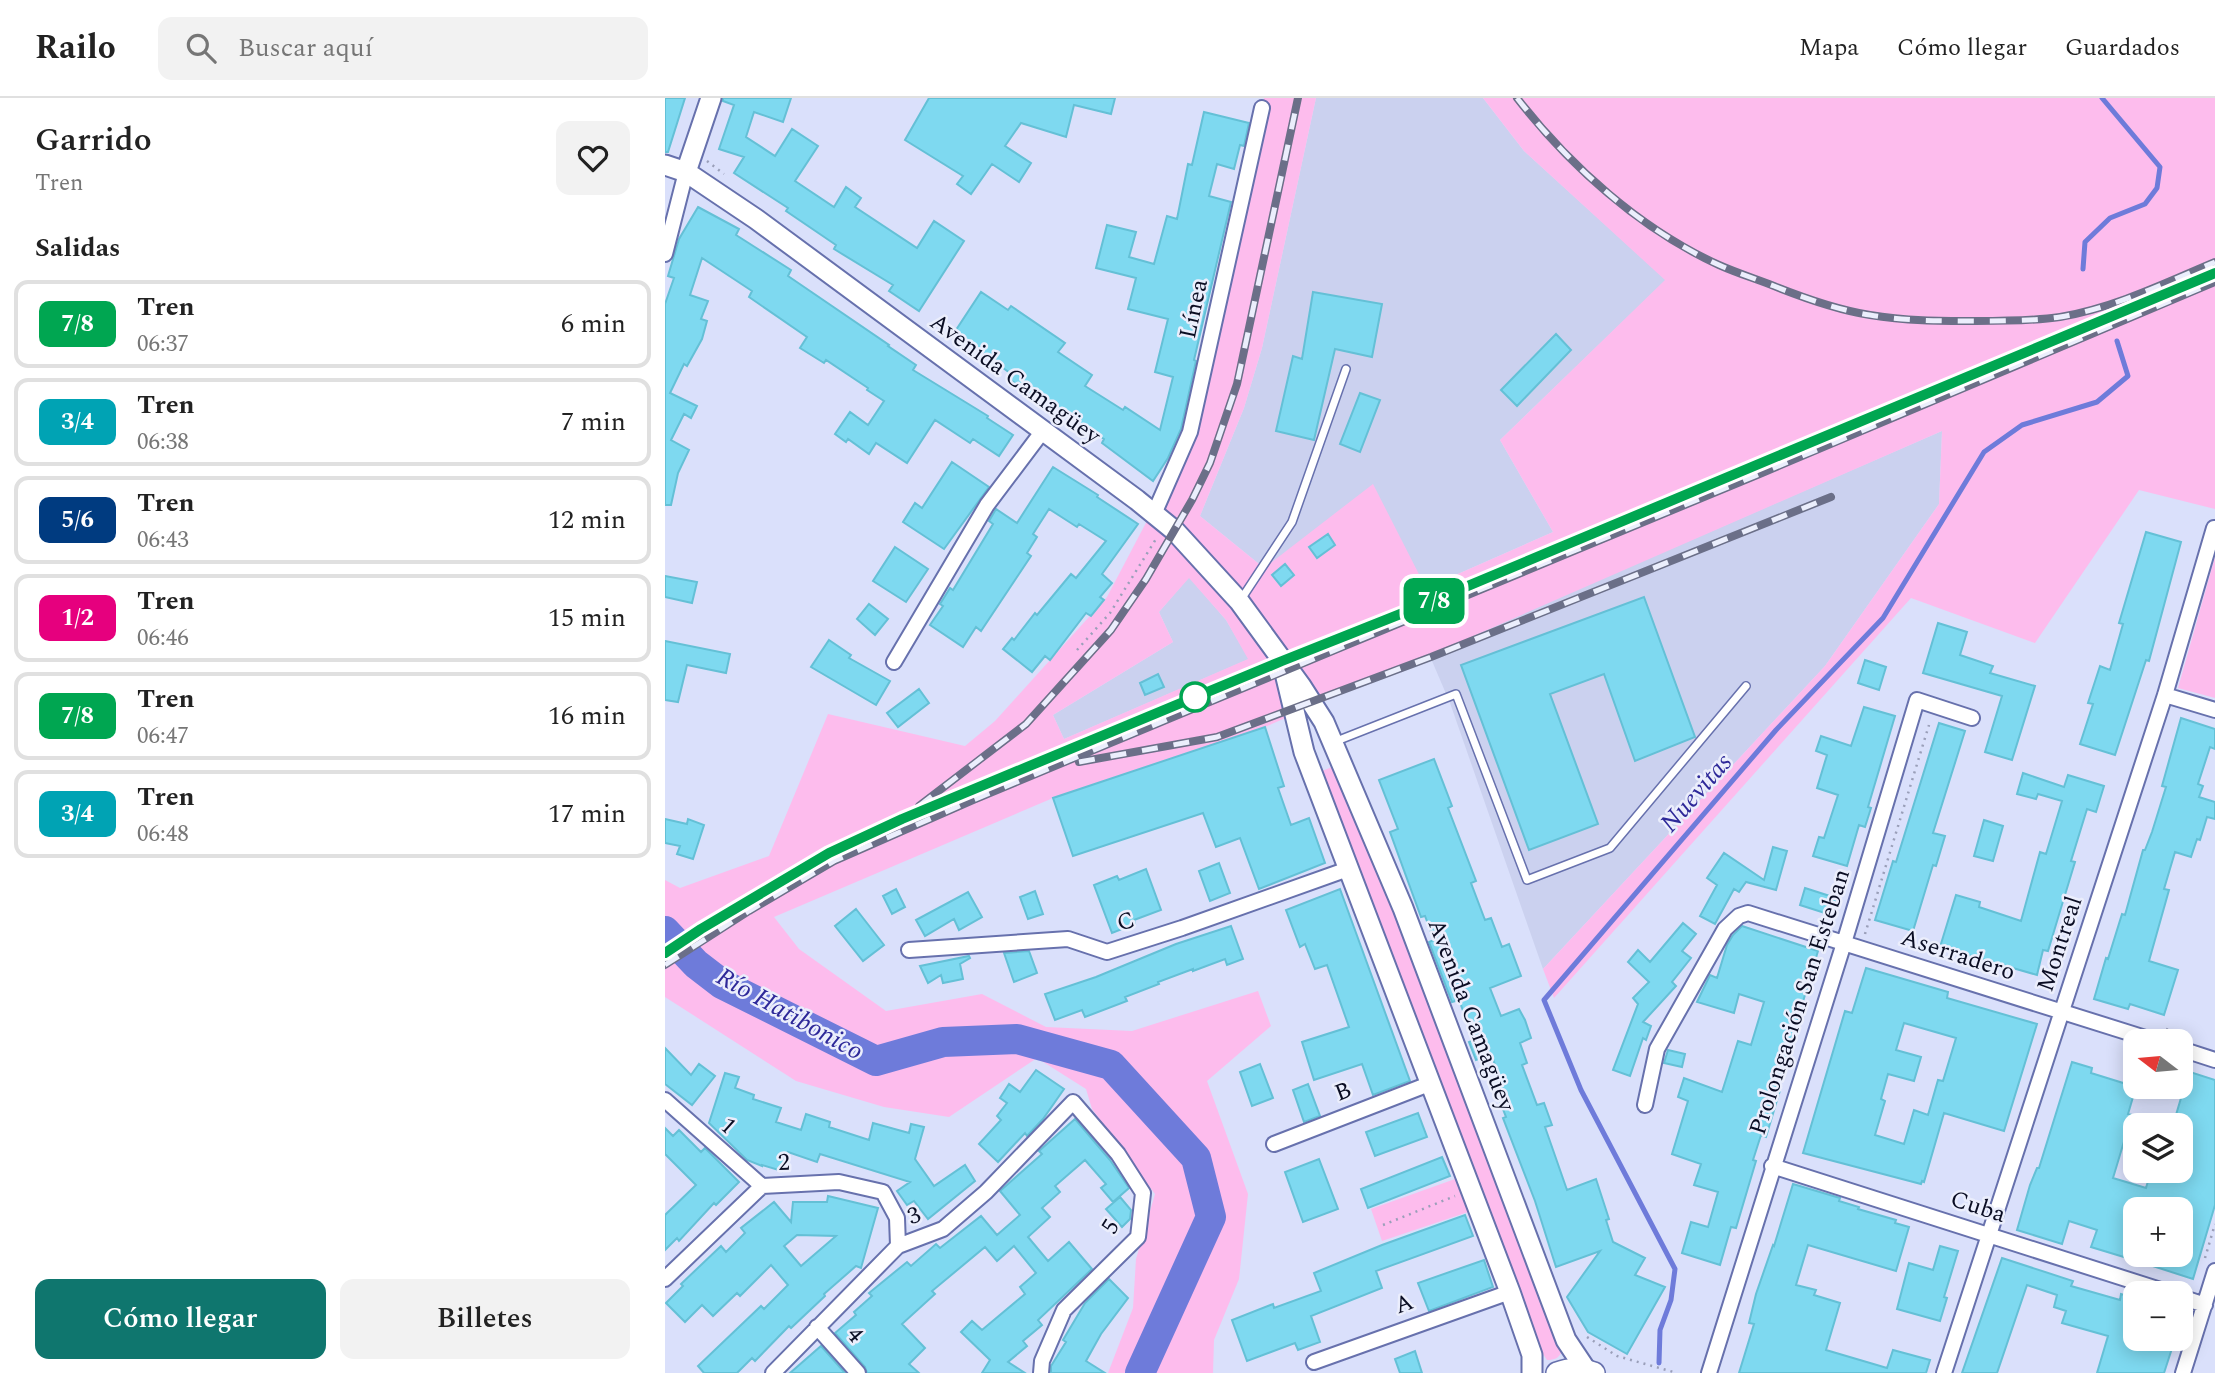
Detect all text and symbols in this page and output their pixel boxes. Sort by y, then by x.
search box [158,17,648,80]
text: Railo [35,23,116,73]
text: Buscar aquí [238,28,373,68]
icon: search [182,29,220,67]
text: Mapa [1799,30,1859,66]
text: Cómo llegar [1897,30,2027,66]
text: Guardados [2065,30,2180,66]
text: Garrido [35,115,152,165]
button: heart [556,121,630,195]
text: Tren [35,166,83,201]
text: Salidas [35,228,120,268]
street label: Línea [1170,276,1218,342]
text: Tren [137,287,195,327]
text: 6 min [561,304,626,344]
street label: Avenida Camagüey [922,305,1109,454]
text: 7/8 [61,306,94,342]
text: 06:37 [137,327,189,362]
text: Tren [137,385,195,425]
text: 7 min [561,402,626,442]
text: 3/4 [61,404,94,440]
text: 06:38 [137,425,189,460]
text: Tren [137,483,195,523]
text: 12 min [548,500,626,540]
text: 5/6 [61,502,94,538]
text: 06:43 [137,523,189,558]
line badge: 7/8 [1394,578,1474,624]
text: Tren [137,581,195,621]
text: 7/8 [1418,583,1450,619]
text: 15 min [548,598,626,638]
text: 1/2 [61,600,94,636]
text: 06:46 [137,621,189,656]
text: Tren [137,679,195,719]
unlabelled marker [1180,682,1210,712]
text: 16 min [548,696,626,736]
text: 7/8 [61,698,94,734]
text: 06:47 [137,719,189,754]
water label: Nuevitas [1650,744,1742,842]
text: Tren [137,777,195,817]
text: 17 min [548,794,626,834]
text: 3/4 [61,796,94,832]
text: 06:48 [137,817,189,852]
street label: Prolongación San Esteban [1740,864,1860,1140]
street label: Montreal [2028,892,2092,996]
street label: C [1112,902,1140,942]
street label: Avenida Camagüey [1418,913,1525,1118]
street label: Aserradero [1896,920,2020,990]
water label: Río Hatibonico [709,957,871,1071]
north arrow [2123,1029,2193,1099]
map controls [2123,1029,2193,1351]
street label: B [1329,1072,1357,1112]
street label: 1 [711,1109,745,1143]
button: layers [2123,1113,2193,1183]
street label: 2 [778,1145,790,1181]
street label: Cuba [1946,1181,2011,1233]
street label: 3 [902,1197,926,1235]
button: + [2123,1197,2193,1267]
street label: 5 [1093,1212,1129,1242]
button: Cómo llegar [35,1279,326,1359]
button: Billetes [340,1279,630,1359]
button: − [2123,1281,2193,1351]
street label: A [1389,1284,1419,1324]
street label: 4 [837,1319,873,1351]

